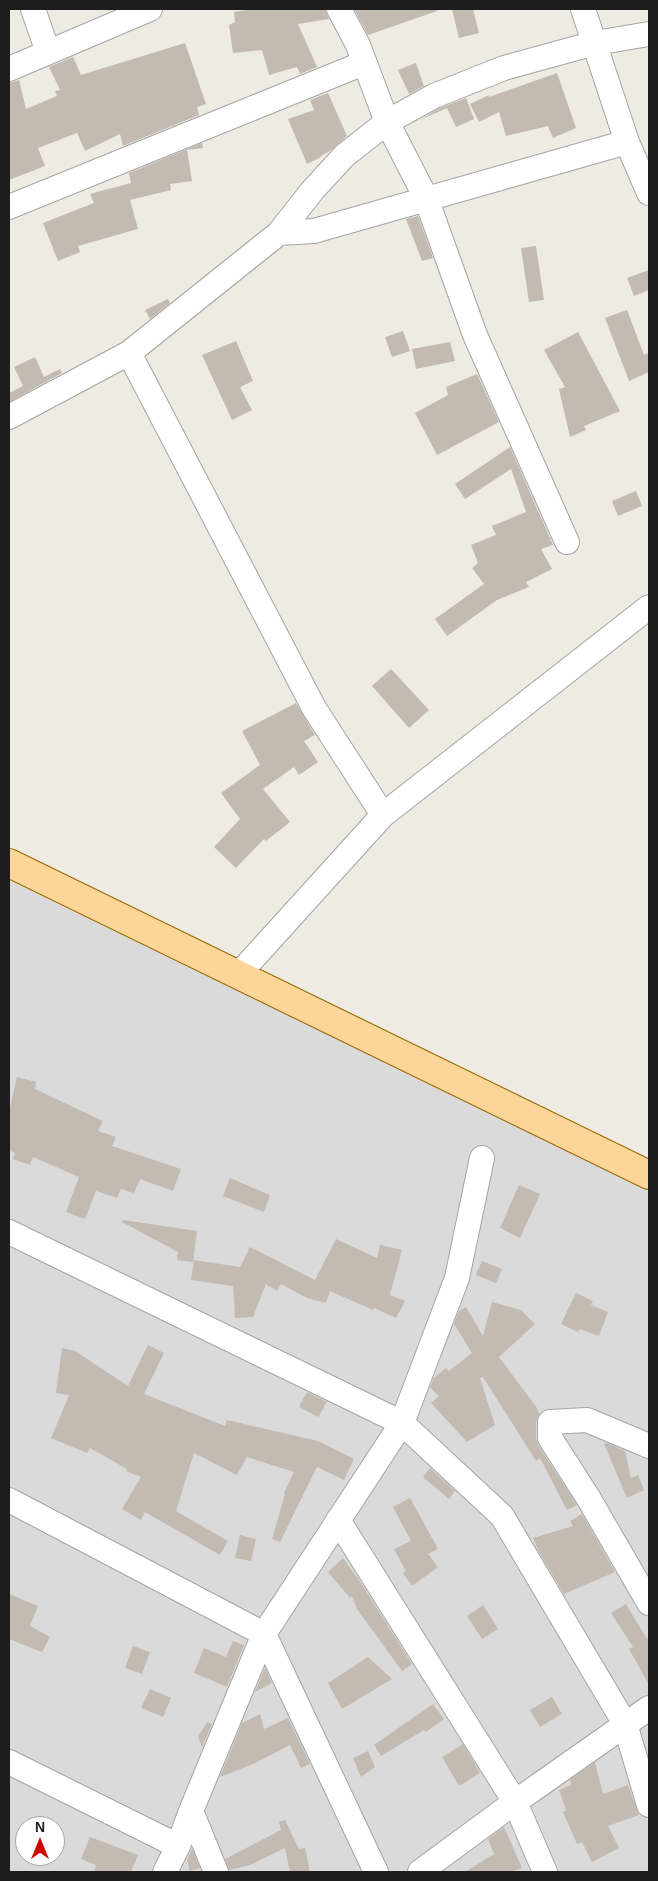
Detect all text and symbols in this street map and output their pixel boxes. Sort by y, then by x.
north arrow [15,1816,65,1866]
text: N [35,1819,45,1835]

